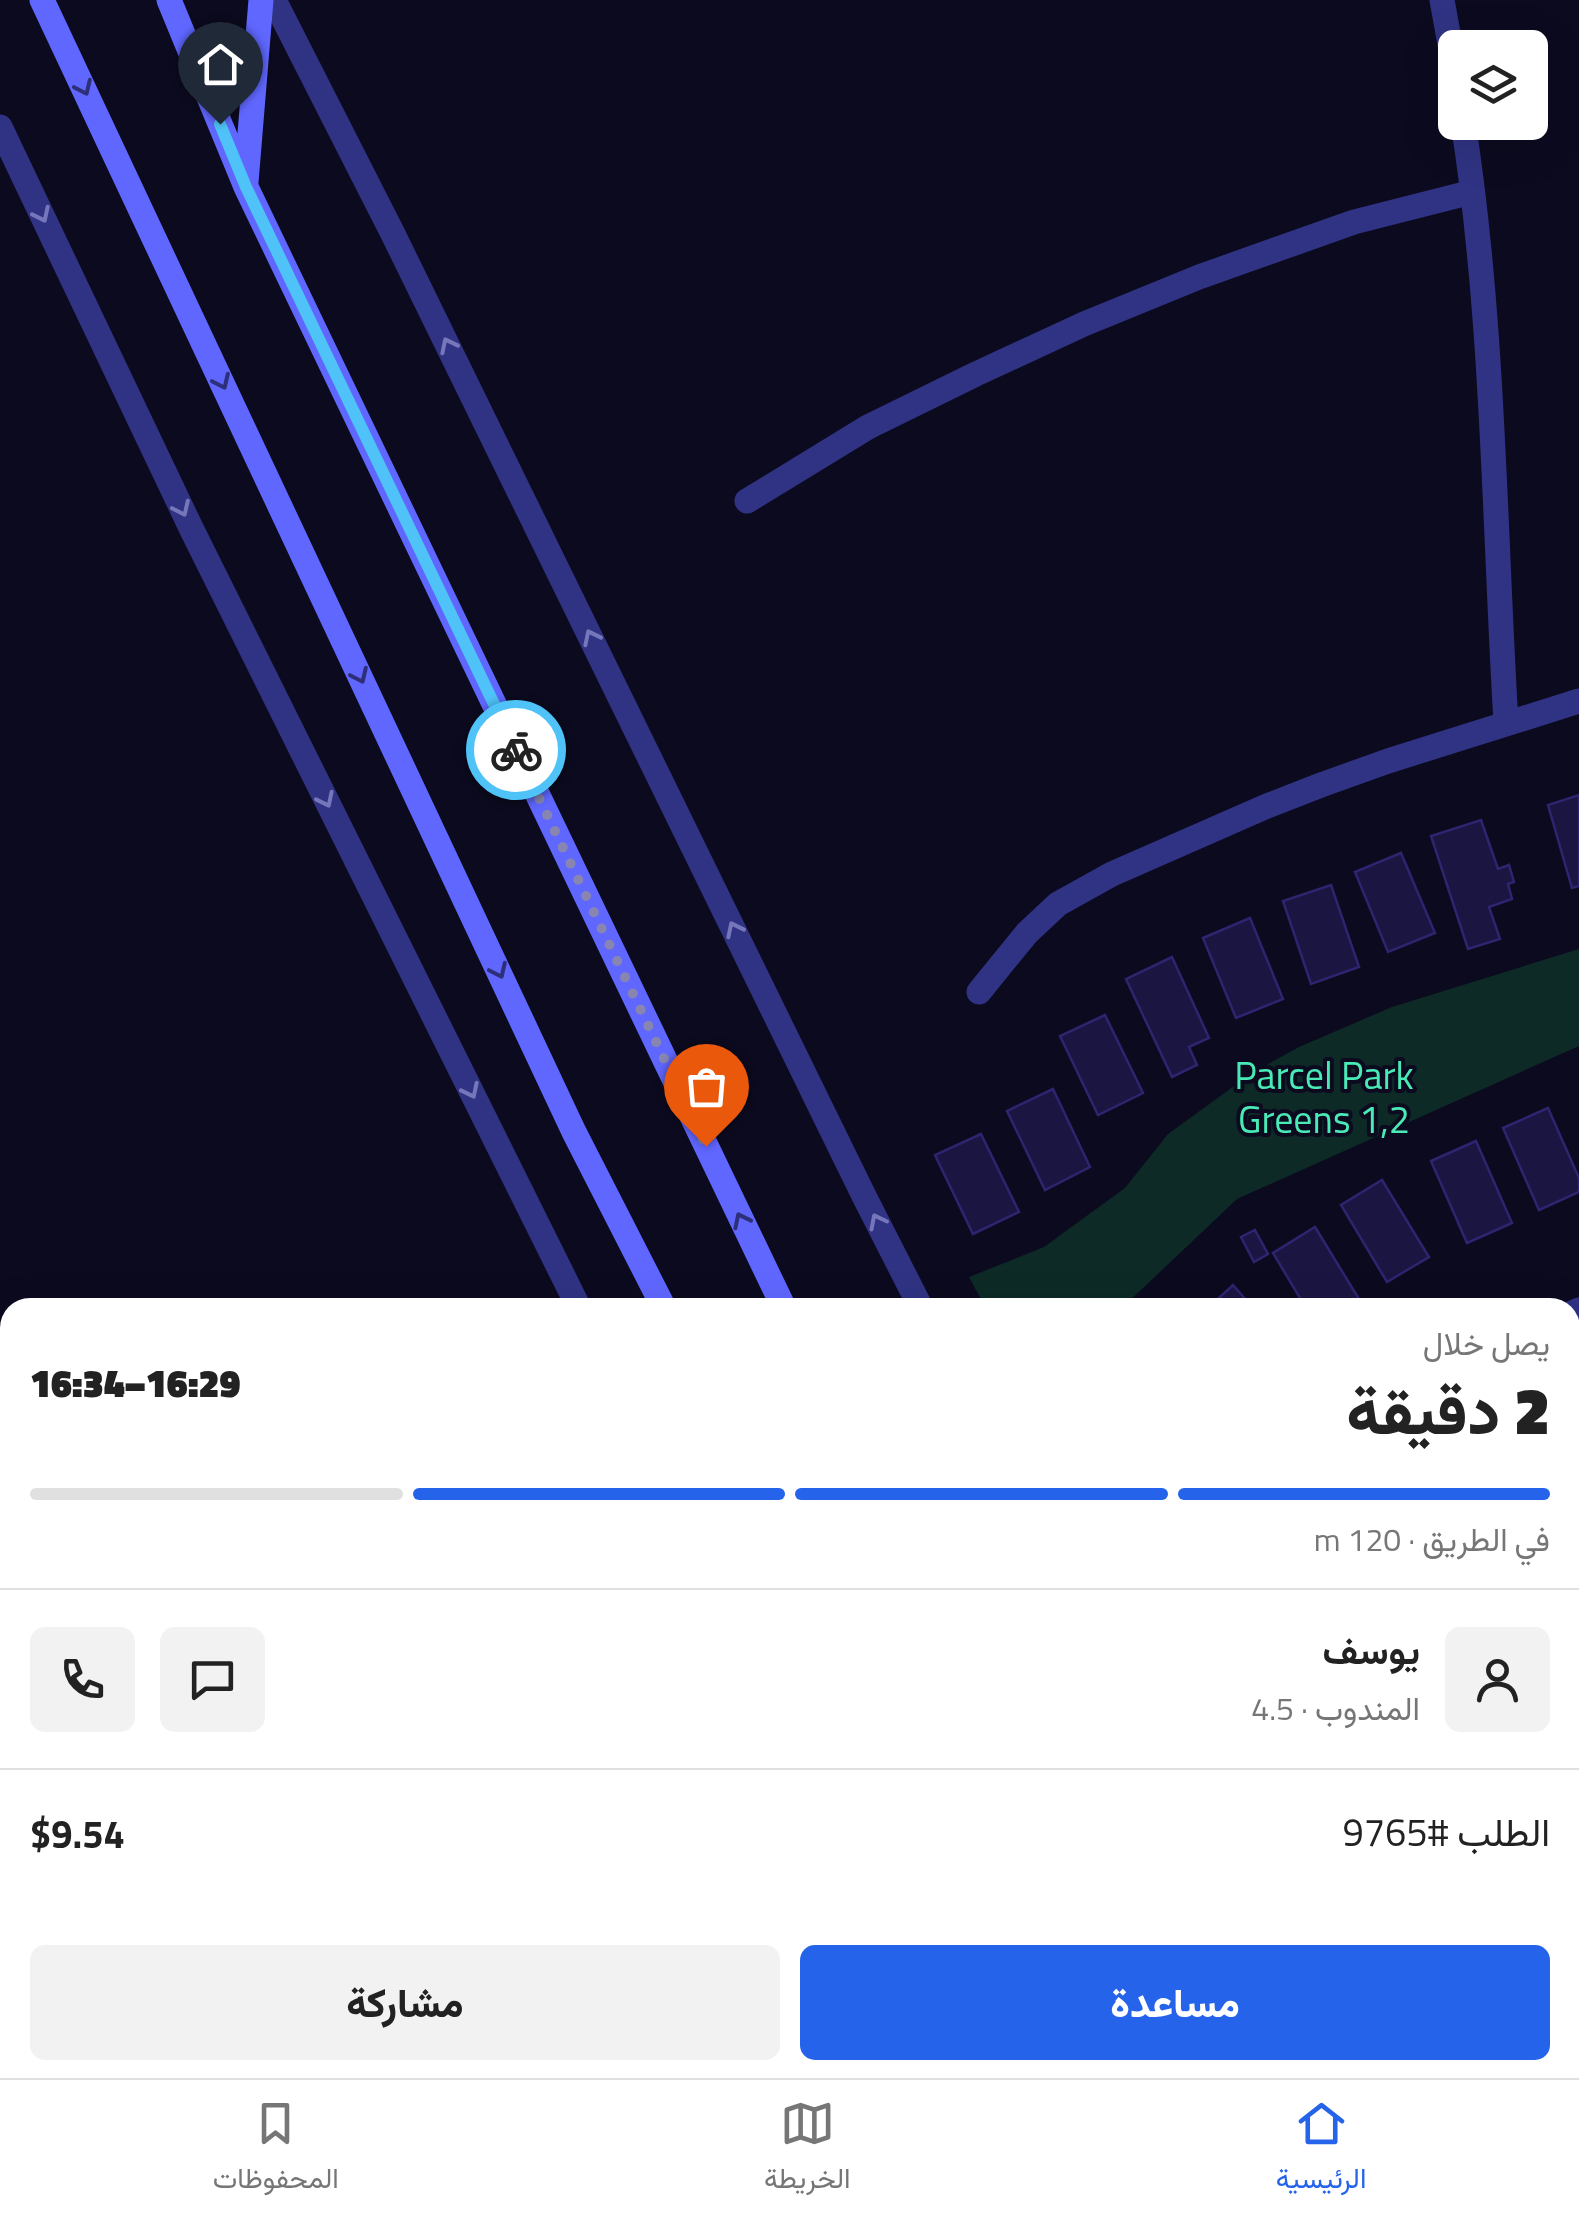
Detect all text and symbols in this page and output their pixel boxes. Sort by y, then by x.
pin [178,22,263,125]
map controls [1438,30,1548,140]
button: layers [1438,30,1548,140]
icon: home [193,37,248,92]
one-way arrow [71,78,91,96]
one-way arrow [30,205,50,223]
one-way arrow [440,337,460,355]
one-way arrow [210,372,230,390]
one-way arrow [170,498,190,516]
one-way arrow [583,629,603,647]
one-way arrow [348,666,368,684]
courier [466,700,566,800]
icon: bike [489,723,544,778]
one-way arrow [314,789,334,807]
one-way arrow [726,921,746,939]
one-way arrow [486,960,506,978]
pin [664,1044,749,1147]
park label: Parcel Park Greens 1,2 [1234,1046,1414,1148]
icon: bag [679,1059,734,1114]
one-way arrow [459,1081,479,1099]
one-way arrow [733,1212,753,1230]
one-way arrow [870,1213,889,1231]
text: يصل خلال [1423,1319,1550,1367]
text: 16:29–16:34 [30,1354,240,1412]
text: 2 دقيقة [1346,1360,1550,1459]
text: في الطريق · 120 m [1314,1515,1550,1563]
text: يوسف [1323,1621,1420,1679]
button: phone [30,1627,135,1732]
button: chat [160,1627,265,1732]
button: person [1445,1627,1550,1732]
text: المندوب · 4.5 [1251,1684,1420,1732]
text: الطلب #9765 [1342,1803,1550,1861]
text: $9.54 [30,1805,125,1863]
button: مشاركة [30,1945,780,2060]
button: مساعدة [800,1945,1550,2060]
tab: المحفوظات [213,2096,339,2203]
tab: الخريطة [764,2096,851,2203]
tab: الرئيسية [1276,2096,1366,2203]

